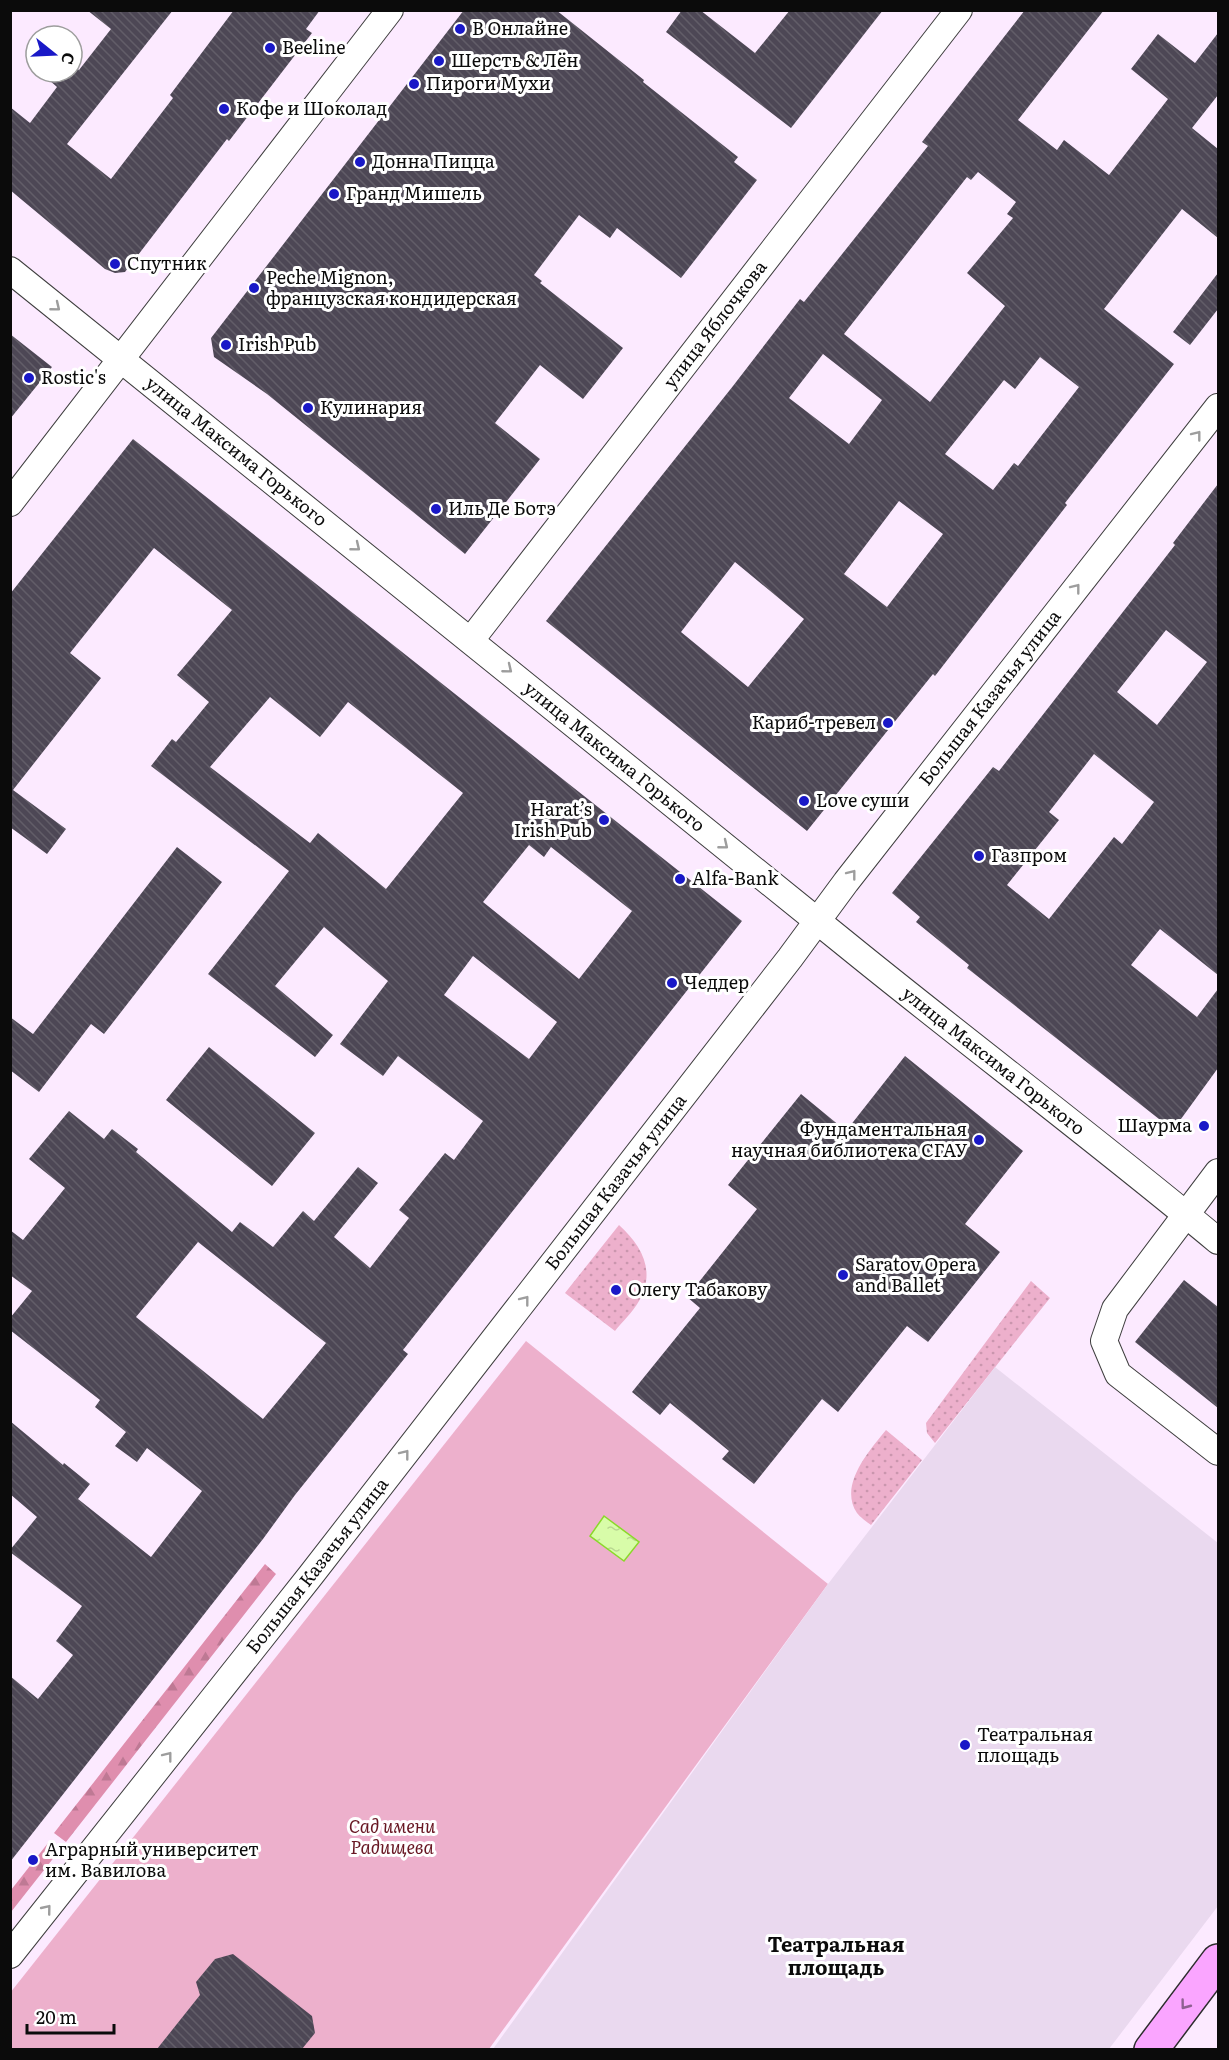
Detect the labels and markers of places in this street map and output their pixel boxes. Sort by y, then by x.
place label: В Онлайне [472,14,568,41]
marker: В Онлайне [453,22,467,36]
place label: Beeline [282,33,345,60]
marker: Beeline [263,41,277,55]
place label: Шерсть & Лён [451,46,579,73]
marker: Шерсть & Лён [432,54,446,68]
place label: Пироги Мухи [426,69,551,96]
marker: Пироги Мухи [407,77,421,91]
place label: Кофе и Шоколад [236,94,387,121]
marker: Кофе и Шоколад [217,102,231,116]
place label: Донна Пицца [372,147,495,174]
marker: Донна Пицца [353,155,367,169]
place label: Гранд Мишель [346,179,482,206]
marker: Гранд Мишель [327,187,341,201]
place label: Спутник [127,249,207,276]
marker: Спутник [108,257,122,271]
place label: Peche Mignon, французская кондидерская [266,263,517,311]
marker: Peche Mignon, французская кондидерская [247,281,261,295]
place label: Irish Pub [238,330,316,357]
marker: Irish Pub [219,338,233,352]
place label: Rostic's [41,363,106,390]
marker: Rostic's [22,371,36,385]
place label: Кулинария [320,393,422,420]
marker: Кулинария [301,401,315,415]
place label: Иль Де Ботэ [448,494,556,521]
marker: Иль Де Ботэ [429,502,443,516]
place label: Кариб-тревел [752,708,876,735]
marker: Кариб-тревел [881,716,895,730]
place label: Love суши [816,786,909,813]
marker: Love суши [797,794,811,808]
place label: Harat’s Irish Pub [514,795,592,843]
marker: Harat’s Irish Pub [597,813,611,827]
place label: Газпром [991,841,1067,868]
marker: Газпром [972,849,986,863]
place label: Alfa-Bank [692,864,779,891]
marker: Alfa-Bank [673,872,687,886]
place label: Чеддер [684,968,749,995]
marker: Чеддер [665,976,679,990]
place label: Шаурма [1117,1111,1192,1138]
place label: Фундаментальная научная библиотека СГАУ [731,1115,968,1163]
marker: Шаурма [1197,1119,1211,1133]
marker: Фундаментальная научная библиотека СГАУ [972,1133,986,1147]
place label: Saratov Opera and Ballet [855,1250,977,1298]
marker: Saratov Opera and Ballet [836,1268,850,1282]
place label: Олегу Табакову [628,1275,768,1302]
marker: Олегу Табакову [609,1283,623,1297]
place label: Театральная площадь [977,1720,1093,1768]
marker: Театральная площадь [958,1738,972,1752]
place label: Аграрный университет им. Вавилова [45,1835,259,1883]
marker: Аграрный университет им. Вавилова [26,1853,40,1867]

